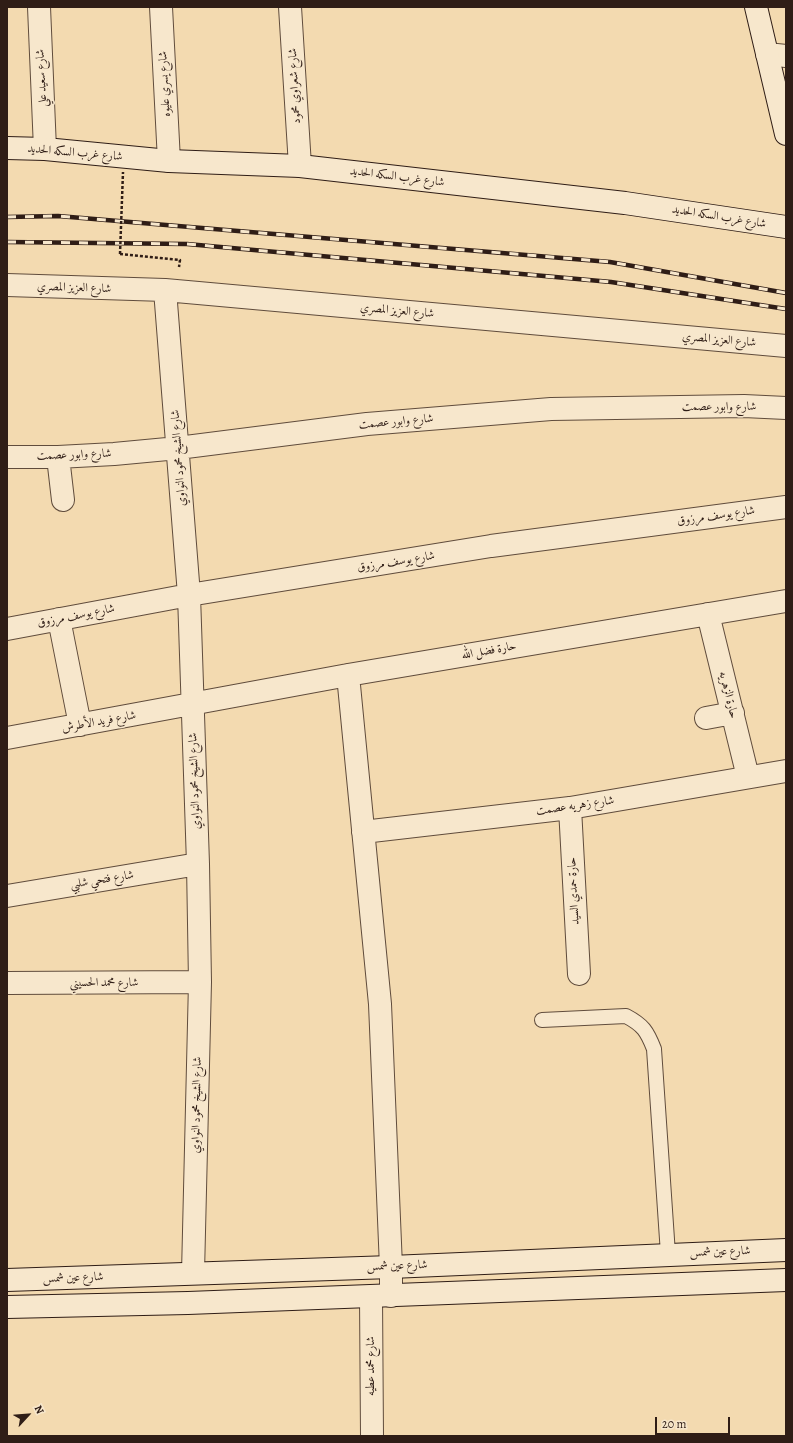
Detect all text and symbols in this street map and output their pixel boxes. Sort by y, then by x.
street label: شارع شعراوي محمود [286,48,304,124]
street label: شارع سعيد علي [33,49,51,107]
street label: شارع يسري عليوه [156,51,174,117]
street label: شارع غرب السكه الحديد [27,142,123,164]
street label: شارع غرب السكه الحديد [349,164,445,190]
street label: شارع غرب السكه الحديد [671,202,767,232]
street label: شارع العزيز المصري [37,280,111,296]
street label: شارع العزيز المصري [359,301,435,321]
street label: شارع العزيز المصري [681,330,757,350]
street label: شارع وابور عصمت [682,400,756,414]
street label: شارع الشيخ محمود النواوي [168,409,190,507]
street label: شارع وابور عصمت [358,412,434,432]
street label: شارع وابور عصمت [36,447,112,463]
street label: شارع يوسف مرزوق [676,503,756,529]
street label: شارع يوسف مرزوق [356,549,436,575]
street label: شارع يوسف مرزوق [36,601,116,631]
street label: حارة فضل الله [460,639,518,663]
street label: حارة الزهريه [715,670,741,720]
street label: شارع فريد الأطرش [61,708,137,736]
street label: شارع الشيخ محمود النواوي [186,732,204,830]
street label: شارع زهريه عصمت [535,793,615,819]
street label: حارة حمدي السيد [565,857,583,925]
street label: شارع فتحي شلبي [69,868,135,892]
street label: شارع محمد الحسيني [70,976,138,990]
street label: شارع الشيخ محمود النواوي [189,1057,205,1153]
street label: شارع عين شمس [689,1244,751,1260]
street label: شارع عين شمس [366,1258,428,1274]
street label: شارع عين شمس [42,1270,104,1286]
street label: شارع محمد عطيه [364,1336,378,1396]
north arrow [8,1395,48,1435]
text: N [31,1403,48,1416]
scale bar [657,1409,732,1435]
text: 20 m [662,1416,686,1432]

